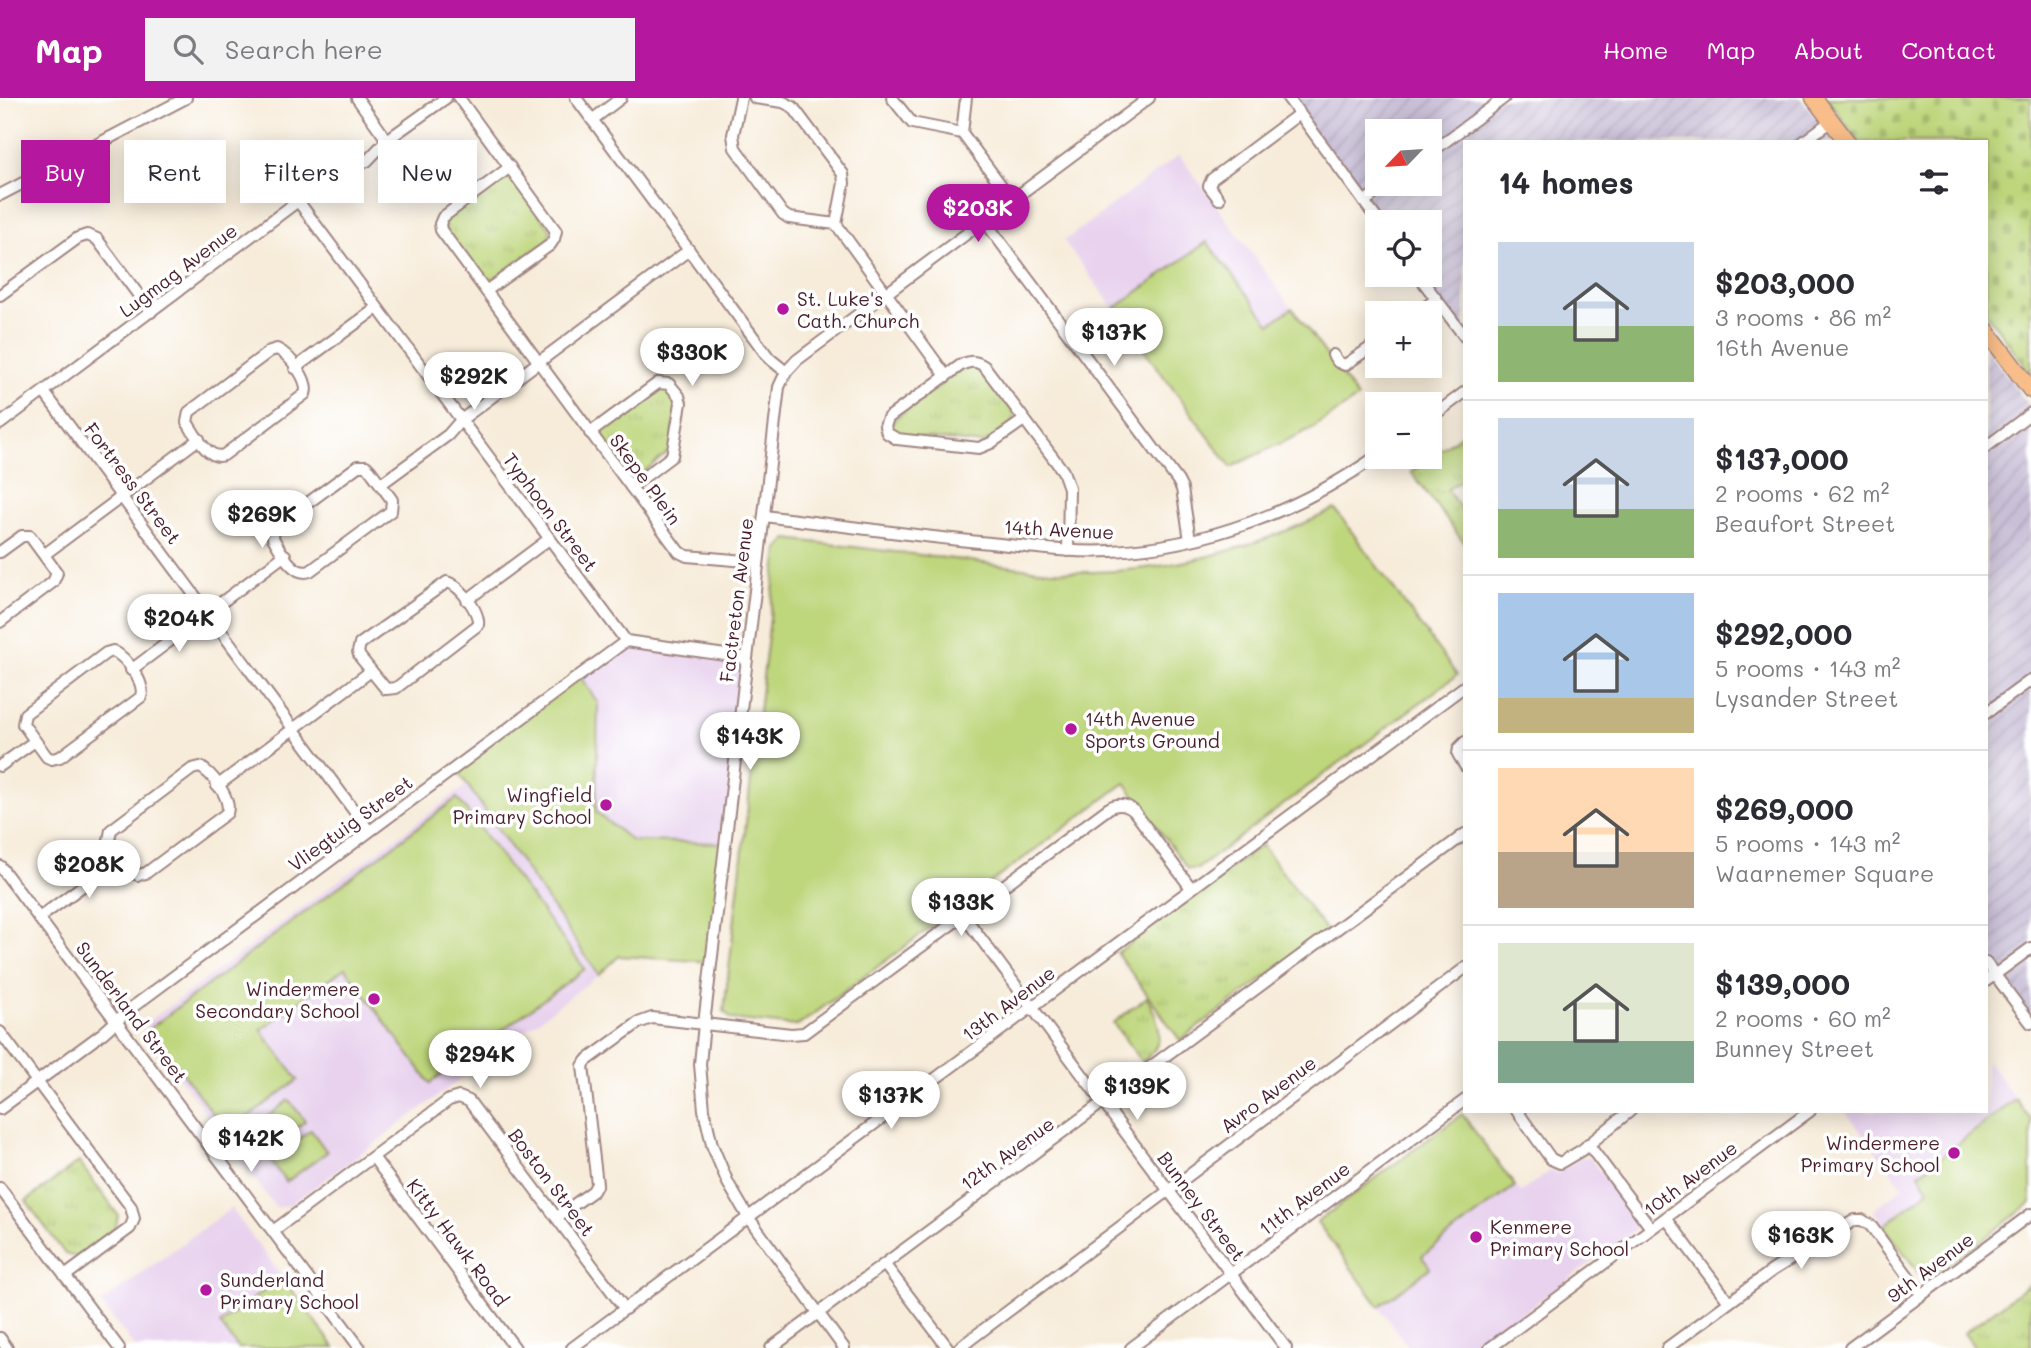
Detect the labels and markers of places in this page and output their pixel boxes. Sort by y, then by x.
pin: $203K [929,184,1027,244]
place label: St. Luke's Cath. Church [797,286,919,333]
marker: St. Luke's Cath. Church [775,301,791,317]
pin: $137K [1065,308,1163,368]
pin: $330K [643,328,741,388]
pin: $292K [425,352,523,412]
pin: $269K [213,490,311,550]
pin: $204K [130,594,228,654]
place label: 14th Avenue Sports Ground [1085,706,1220,753]
pin: $143K [701,712,799,772]
marker: 14th Avenue Sports Ground [1063,721,1079,737]
place label: Wingfield Primary School [453,782,592,829]
marker: Wingfield Primary School [598,797,614,813]
pin: $208K [40,840,138,900]
pin: $133K [912,878,1010,938]
place label: Windermere Secondary School [195,976,360,1023]
marker: Windermere Secondary School [366,991,382,1007]
pin: $294K [431,1030,529,1090]
pin: $139K [1088,1062,1186,1122]
pin: $137K [842,1072,940,1131]
pin: $142K [202,1114,300,1174]
place label: Windermere Primary School [1801,1130,1940,1177]
marker: Windermere Primary School [1946,1145,1962,1161]
pin: $163K [1752,1212,1850,1271]
place label: Kenmere Primary School [1490,1214,1629,1261]
marker: Kenmere Primary School [1468,1229,1484,1245]
place label: Sunderland Primary School [220,1267,359,1314]
marker: Sunderland Primary School [198,1282,214,1298]

